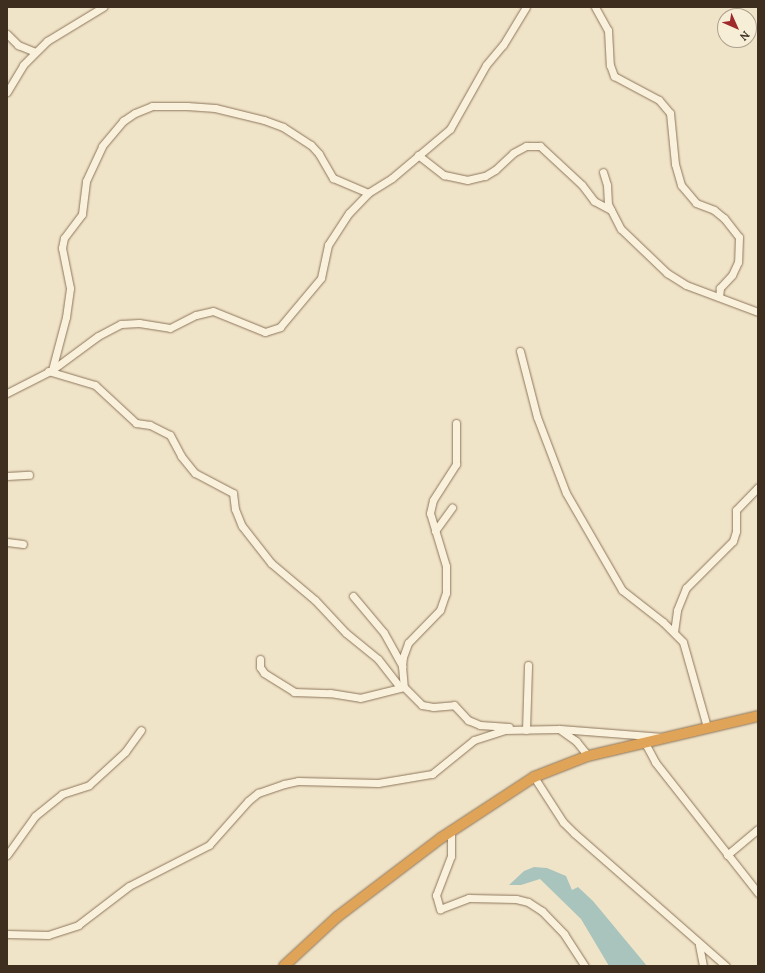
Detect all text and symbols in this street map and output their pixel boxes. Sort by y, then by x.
north arrow [717,8,757,48]
text: N [737,28,753,44]

